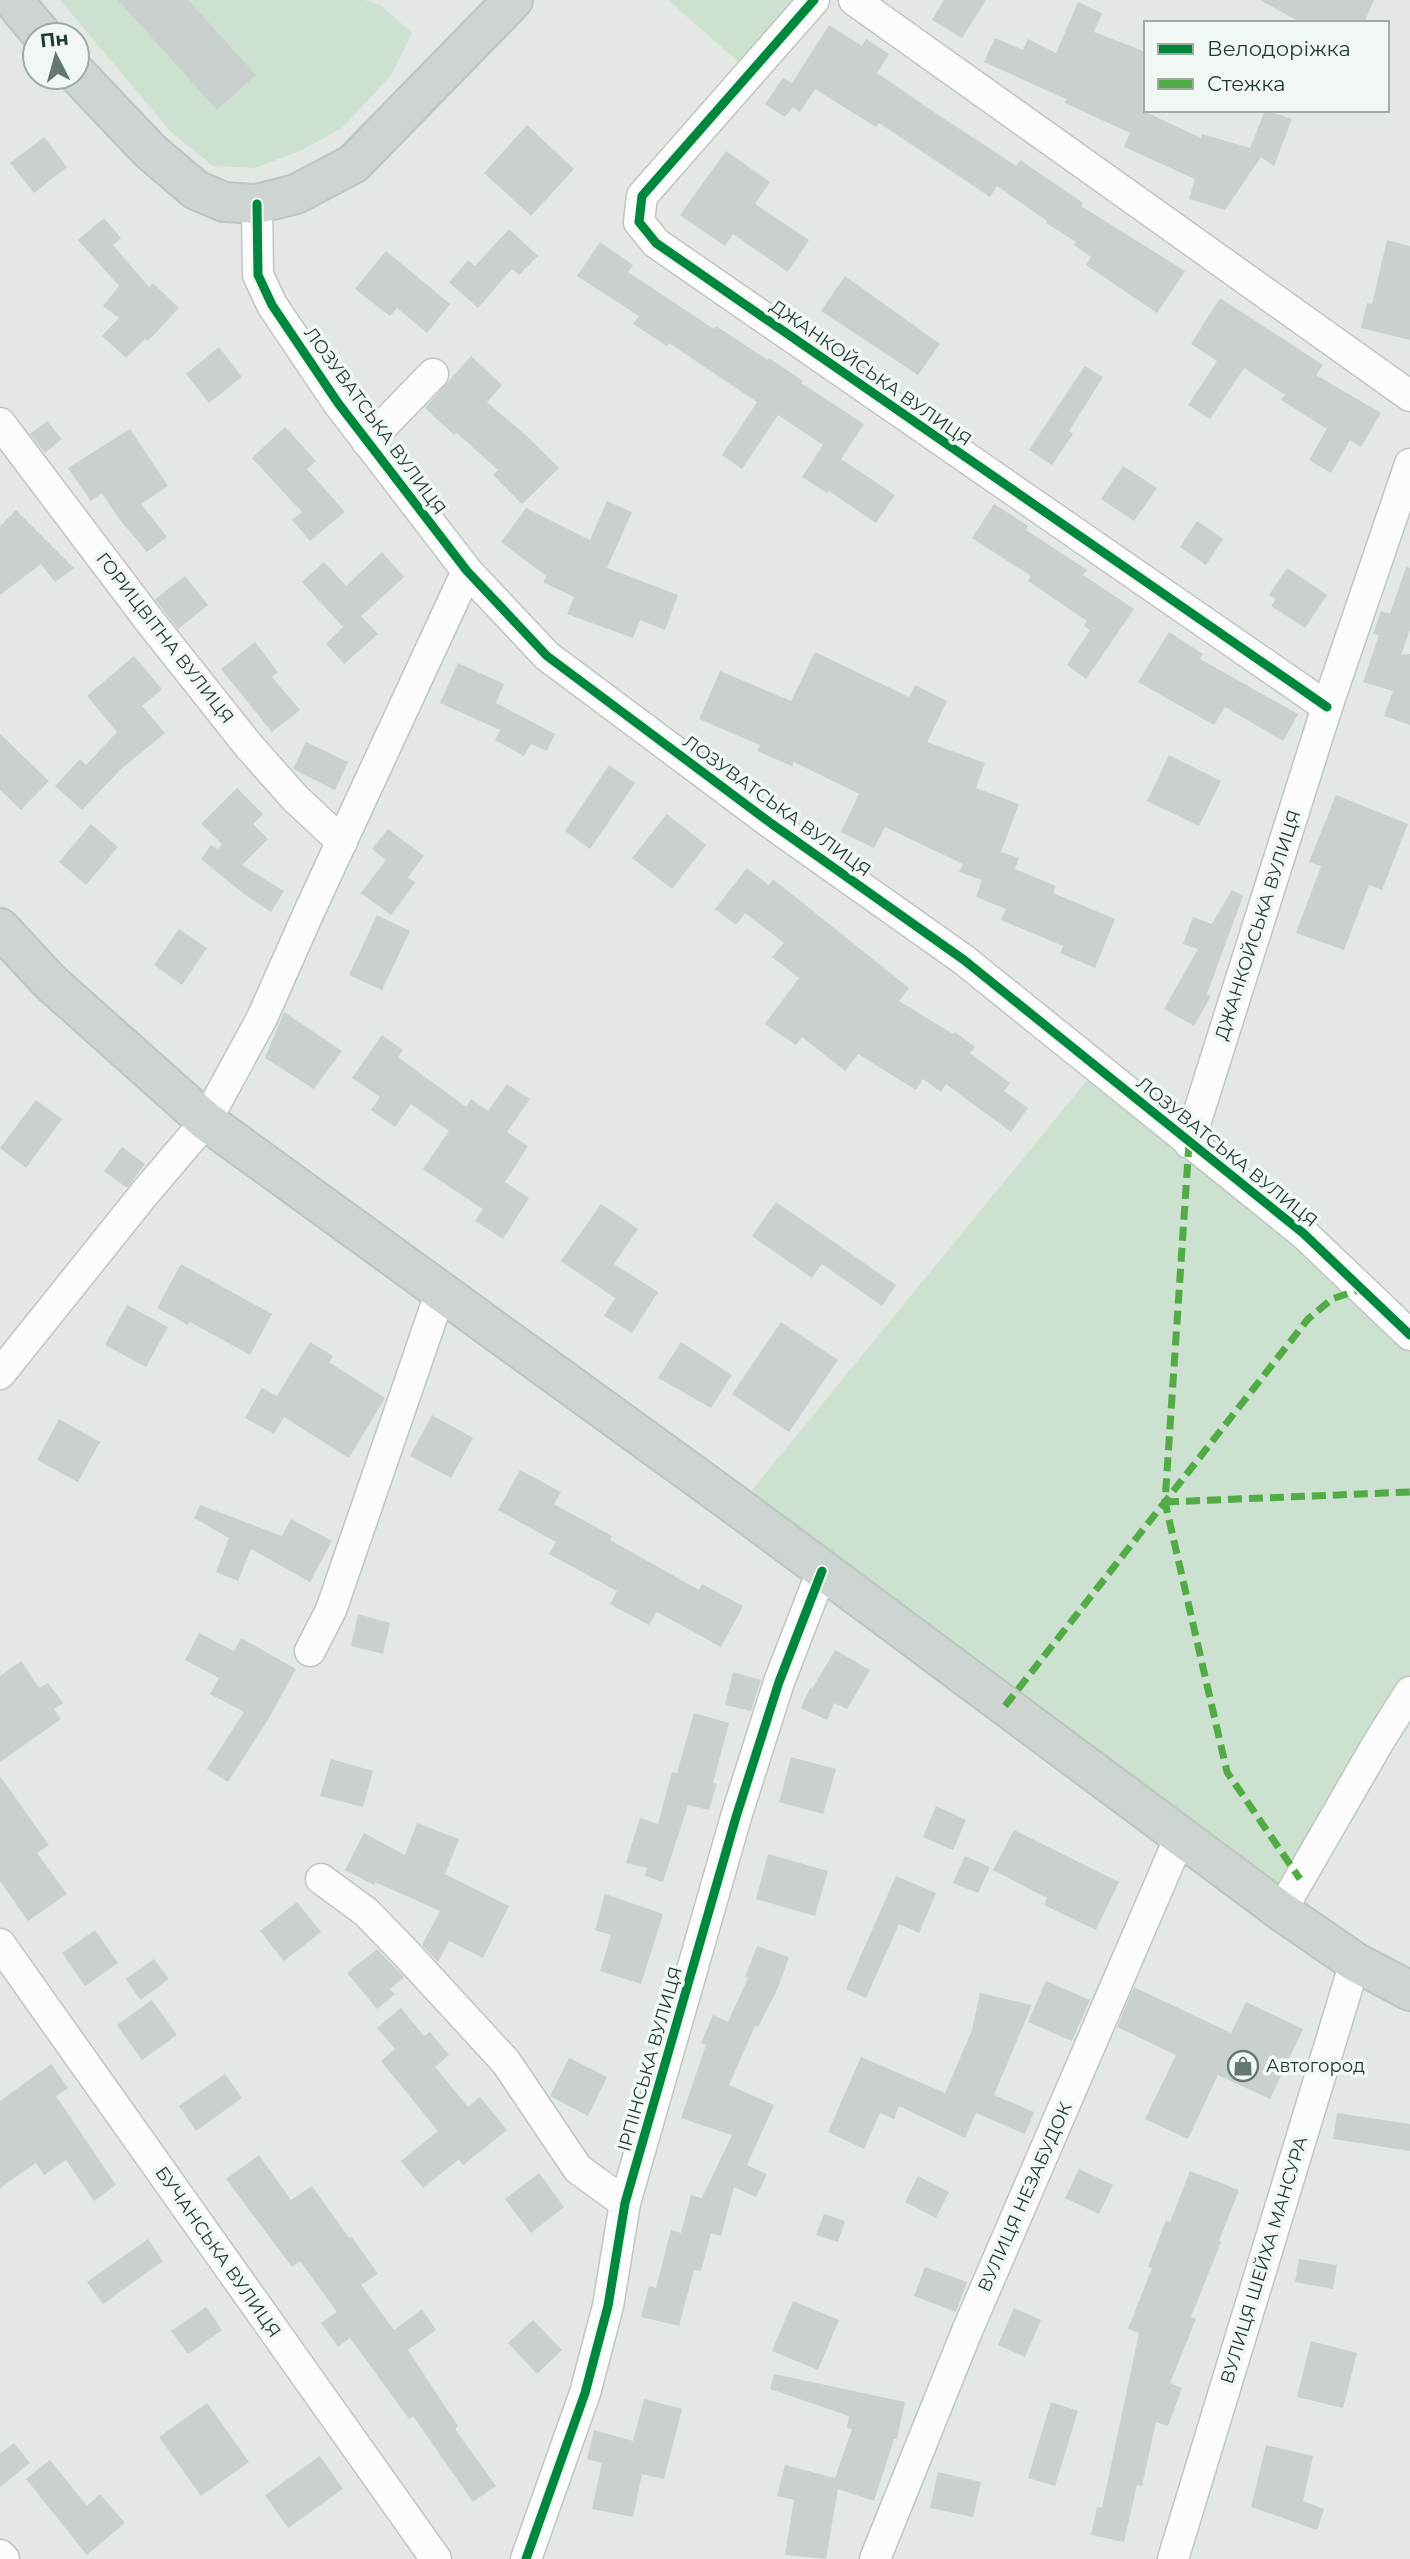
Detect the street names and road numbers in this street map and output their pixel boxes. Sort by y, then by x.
street label: ДЖАНКОЙСЬКА ВУЛИЦЯ [766,295,976,451]
street label: ЛОЗУВАТСЬКА ВУЛИЦЯ [299,323,451,519]
street label: ГОРИЦВІТНА ВУЛИЦЯ [91,548,239,728]
street label: ЛОЗУВАТСЬКА ВУЛИЦЯ [679,730,875,882]
street label: ДЖАНКОЙСЬКА ВУЛИЦЯ [1210,807,1306,1043]
street label: ЛОЗУВАТСЬКА ВУЛИЦЯ [1132,1072,1322,1232]
street label: ІРПІНСЬКА ВУЛИЦЯ [613,1964,687,2154]
street label: ВУЛИЦЯ НЕЗАБУДОК [973,2098,1077,2295]
street label: ВУЛИЦЯ ШЕЙХА МАНСУРА [1216,2133,1312,2386]
street label: БУЧАНСЬКА ВУЛИЦЯ [150,2162,286,2342]

